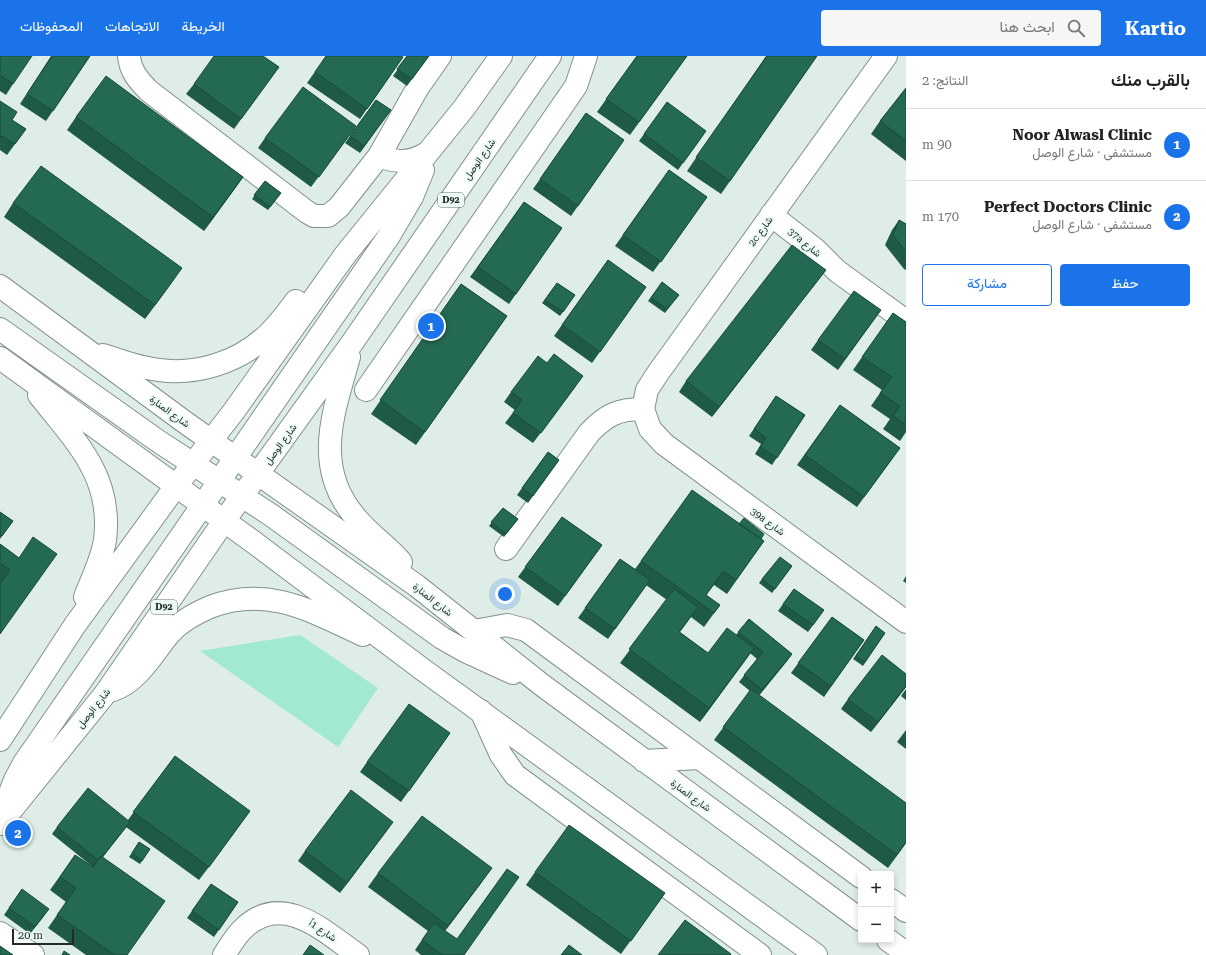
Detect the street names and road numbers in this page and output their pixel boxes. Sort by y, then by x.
street label: شارع الوصل [461,137,498,182]
road number: D92 [438,193,464,207]
street label: 2c شارع [746,214,776,249]
street label: 37a شارع [785,226,823,260]
street label: شارع المنارة [147,393,192,430]
street label: شارع الوصل [262,422,300,467]
street label: 39a شارع [748,505,787,538]
street label: شارع المنارة [410,581,455,619]
road number: D92 [151,600,177,614]
street label: شارع الوصل [74,686,113,731]
street label: شارع المنارة [668,777,713,814]
street label: شارع 1أ [306,917,339,944]

